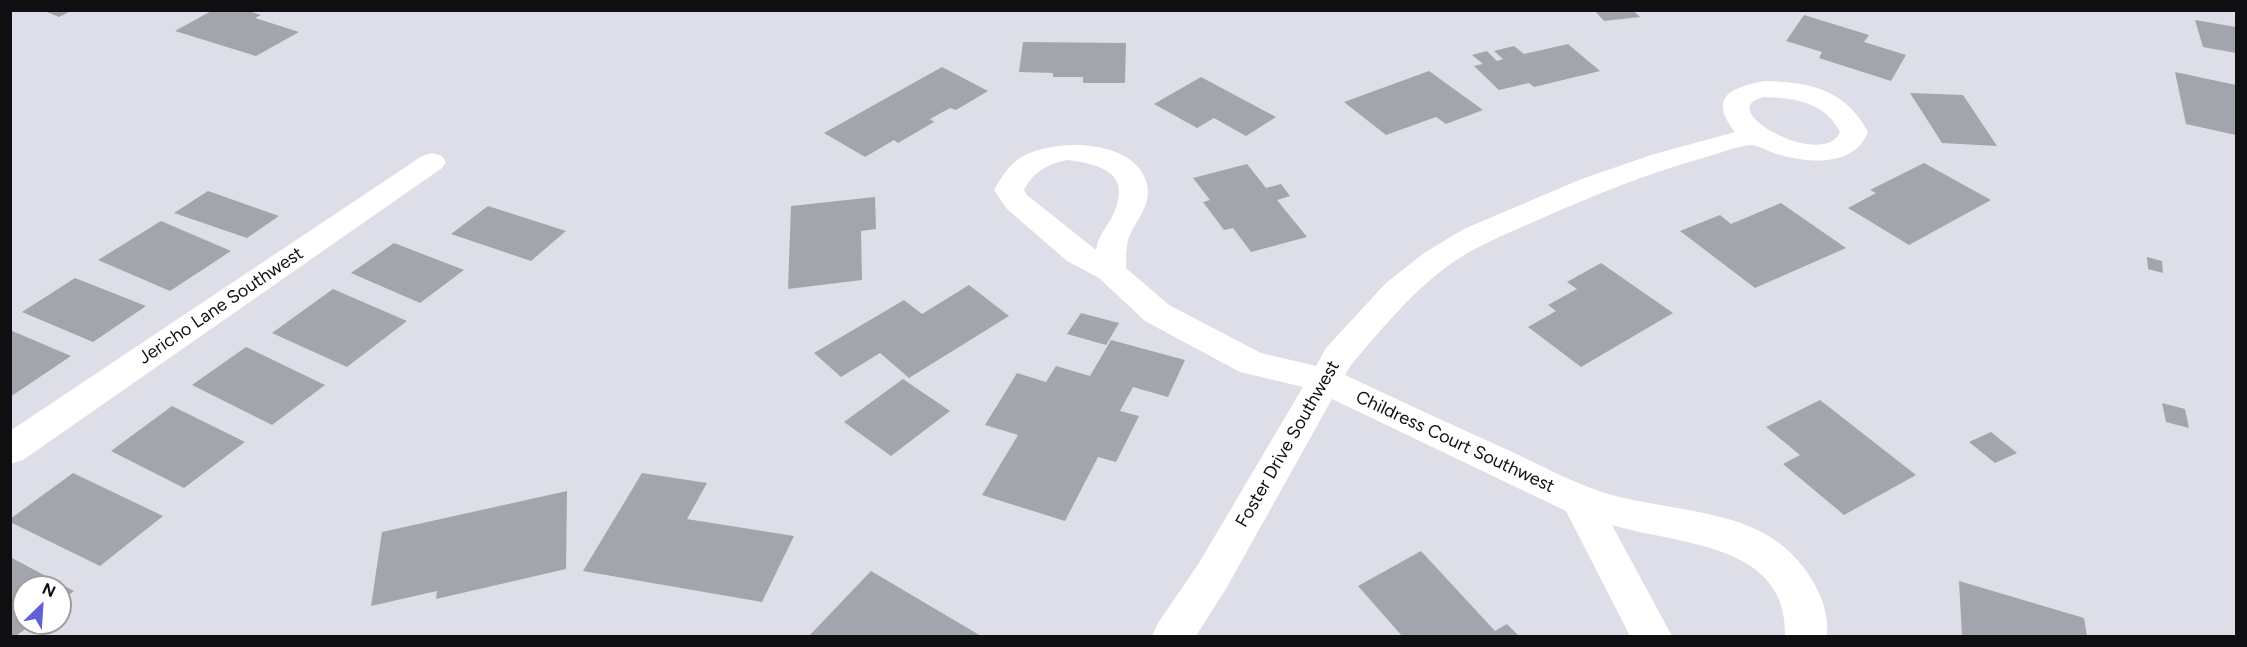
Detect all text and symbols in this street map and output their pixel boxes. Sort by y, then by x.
street label: Jericho Lane Southwest [135,243,307,369]
street label: Foster Drive Southwest [1231,357,1345,531]
street label: Childress Court Southwest [1352,386,1558,498]
north arrow [12,575,72,635]
text: N [39,579,59,601]

